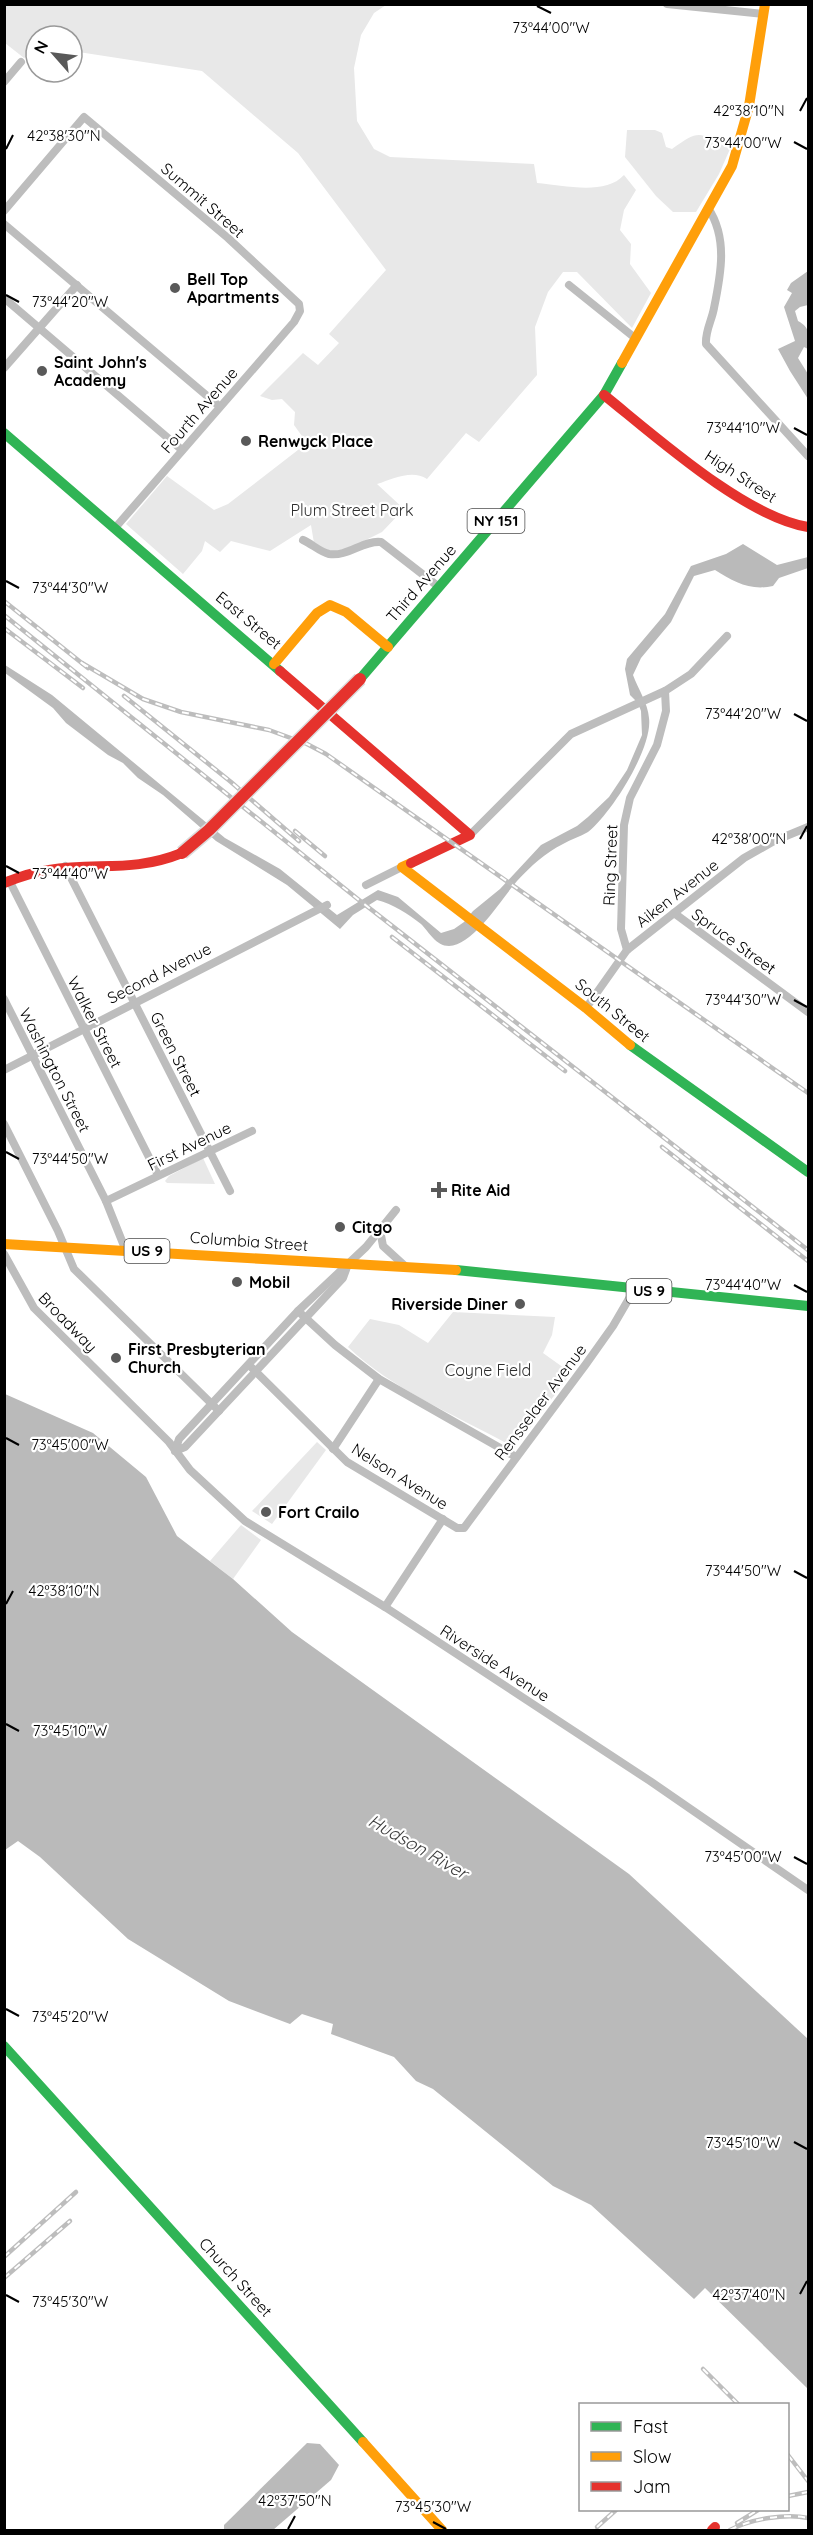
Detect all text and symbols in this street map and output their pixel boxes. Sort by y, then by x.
text: 73°44'00"W [512,18,590,37]
north arrow [24,24,84,84]
text: N [29,37,52,57]
text: 42°38'10"N [713,101,785,120]
text: 42°38'30"N [27,126,101,145]
text: 73°44'00"W [704,133,782,152]
street label: Summit Street [157,158,249,242]
place label: Bell Top Apartments [187,269,279,307]
marker: Bell Top Apartments [168,281,182,295]
text: 73°44'20"W [32,292,109,311]
place label: Saint John's Academy [54,352,147,390]
street label: Fourth Avenue [156,363,242,457]
marker: Saint John's Academy [35,364,49,378]
text: 73°44'10"W [706,418,780,437]
place label: Renwyck Place [258,431,373,451]
marker: Renwyck Place [239,434,253,448]
street label: High Street [701,445,781,507]
park label: Plum Street Park [290,500,414,520]
road number: NY 151 [468,509,524,533]
street label: Third Avenue [382,540,460,626]
text: 73°44'30"W [32,578,109,597]
street label: East Street [212,587,286,653]
text: 73°44'20"W [705,704,782,723]
street label: Ring Street [599,824,621,906]
text: 42°38'00"N [712,829,786,848]
street label: Aiken Avenue [632,855,722,931]
text: 73°44'40"W [32,864,109,883]
street label: Spruce Street [688,904,780,978]
street label: Second Avenue [104,938,214,1008]
street label: Walker Street [63,973,127,1071]
street label: South Street [572,974,654,1046]
text: 73°44'30"W [705,990,782,1009]
street label: Washington Street [15,1005,95,1135]
street label: Green Street [146,1008,206,1100]
street label: First Avenue [144,1117,234,1175]
text: 73°44'50"W [32,1149,109,1168]
place label: Rite Aid [451,1180,510,1200]
marker: Rite Aid [432,1183,446,1197]
place label: Citgo [352,1217,392,1237]
marker: Citgo [333,1220,347,1234]
street label: Columbia Street [189,1227,309,1255]
road number: US 9 [124,1239,170,1263]
place label: Mobil [249,1272,290,1292]
marker: Mobil [230,1275,244,1289]
text: 73°44'40"W [705,1275,782,1294]
road number: US 9 [626,1279,672,1303]
street label: Broadway [34,1288,102,1356]
place label: Riverside Diner [391,1294,508,1314]
marker: Riverside Diner [513,1297,527,1311]
place label: First Presbyterian Church [128,1339,266,1377]
street label: Rensselaer Avenue [490,1340,590,1464]
marker: First Presbyterian Church [109,1351,123,1365]
park label: Coyne Field [445,1360,531,1380]
text: 73°45'00"W [31,1435,109,1454]
street label: Nelson Avenue [348,1438,452,1514]
place label: Fort Crailo [278,1502,359,1522]
marker: Fort Crailo [259,1505,273,1519]
text: 73°44'50"W [705,1561,782,1580]
text: 42°38'10"N [28,1581,100,1600]
street label: Riverside Avenue [437,1620,553,1706]
text: 73°45'10"W [33,1721,108,1740]
water label: Hudson River [364,1809,474,1885]
text: 73°45'00"W [704,1847,782,1866]
text: 73°45'20"W [31,2007,109,2026]
text: 73°45'10"W [706,2133,781,2152]
street label: Church Street [195,2233,277,2321]
text: 42°37'40"N [712,2285,786,2304]
text: 73°45'30"W [32,2292,109,2311]
legend [579,2403,789,2511]
text: Fast [633,2415,668,2438]
text: Slow [633,2445,671,2468]
text: Jam [633,2475,671,2498]
text: 42°37'50"N [258,2491,332,2510]
text: 73°45'30"W [395,2497,472,2516]

